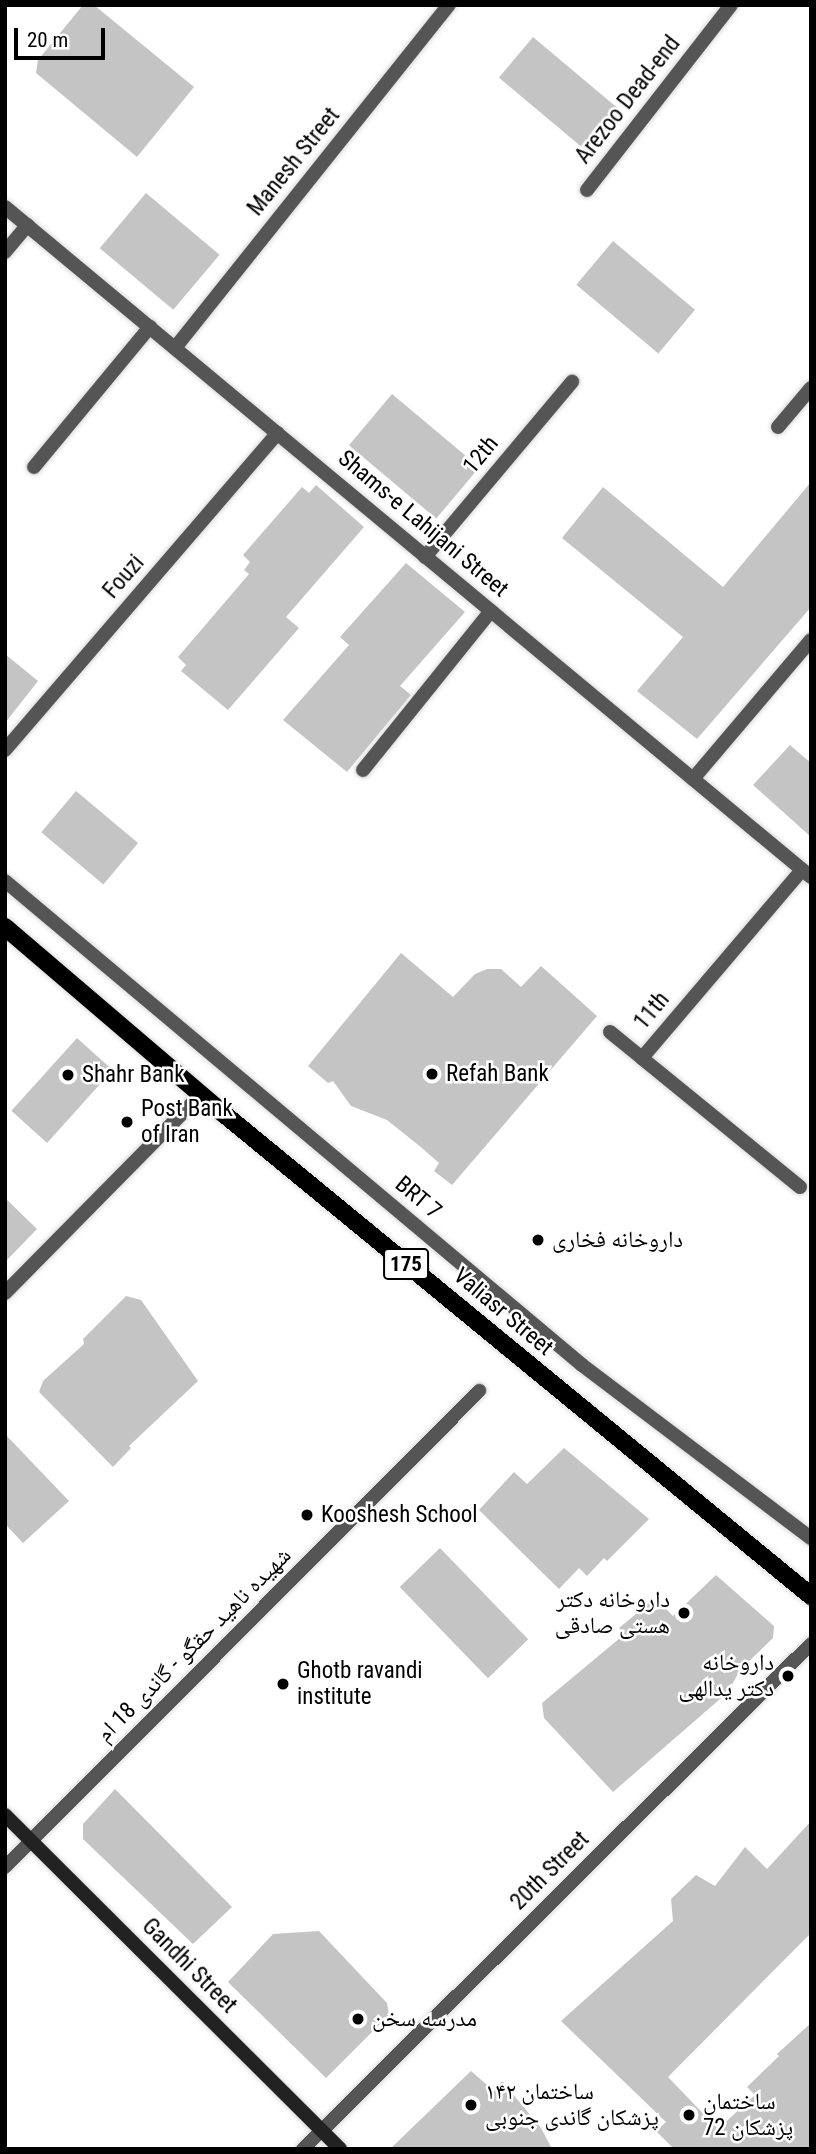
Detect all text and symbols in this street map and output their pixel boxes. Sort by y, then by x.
scale bar [18,14,108,58]
text: 20 m [27,28,68,52]
street label: Arezoo Dead-end [570,31,686,169]
street label: Manesh Street [242,102,346,222]
street label: 12th [457,431,505,479]
street label: Shams-e Lahijani Street [332,445,514,603]
street label: Fouzi [98,550,150,604]
street label: 11th [628,987,676,1035]
place label: Refah Bank [446,1060,549,1088]
place label: Shahr Bank [82,1061,185,1089]
marker: Refah Bank [424,1066,440,1082]
marker: Shahr Bank [60,1067,76,1083]
place label: Post Bank of Iran [141,1095,233,1149]
marker: Post Bank of Iran [119,1114,135,1130]
street label: BRT 7 [389,1171,447,1225]
place label: داروخانه فخاری [552,1226,683,1254]
marker: داروخانه فخاری [530,1232,546,1248]
road number: 175 [382,1246,430,1282]
street label: Valiasr Street [448,1262,558,1362]
place label: Kooshesh School [321,1501,478,1529]
marker: Kooshesh School [299,1507,315,1523]
street label: شهیده ناهید حقگو - گاندی 18 ام [91,1542,297,1748]
place label: داروخانه دکتر هستی صادقی [555,1586,670,1640]
marker: داروخانه دکتر هستی صادقی [676,1605,692,1621]
place label: داروخانه دکتر یدالهی [678,1649,774,1703]
place label: Ghotb ravandi institute [297,1657,423,1711]
marker: داروخانه دکتر یدالهی [780,1668,796,1684]
marker: Ghotb ravandi institute [275,1676,291,1692]
street label: 20th Street [505,1826,595,1916]
street label: Gandhi Street [136,1913,242,2019]
place label: مدرسه سخن [372,2005,477,2033]
marker: مدرسه سخن [350,2011,366,2027]
place label: ساختمان ۱۴۲ پزشکان گاندی جنوبی [485,2078,659,2132]
place label: ساختمان پزشکان 72 [703,2088,793,2142]
marker: ساختمان ۱۴۲ پزشکان گاندی جنوبی [463,2097,479,2113]
marker: ساختمان پزشکان 72 [681,2107,697,2123]

